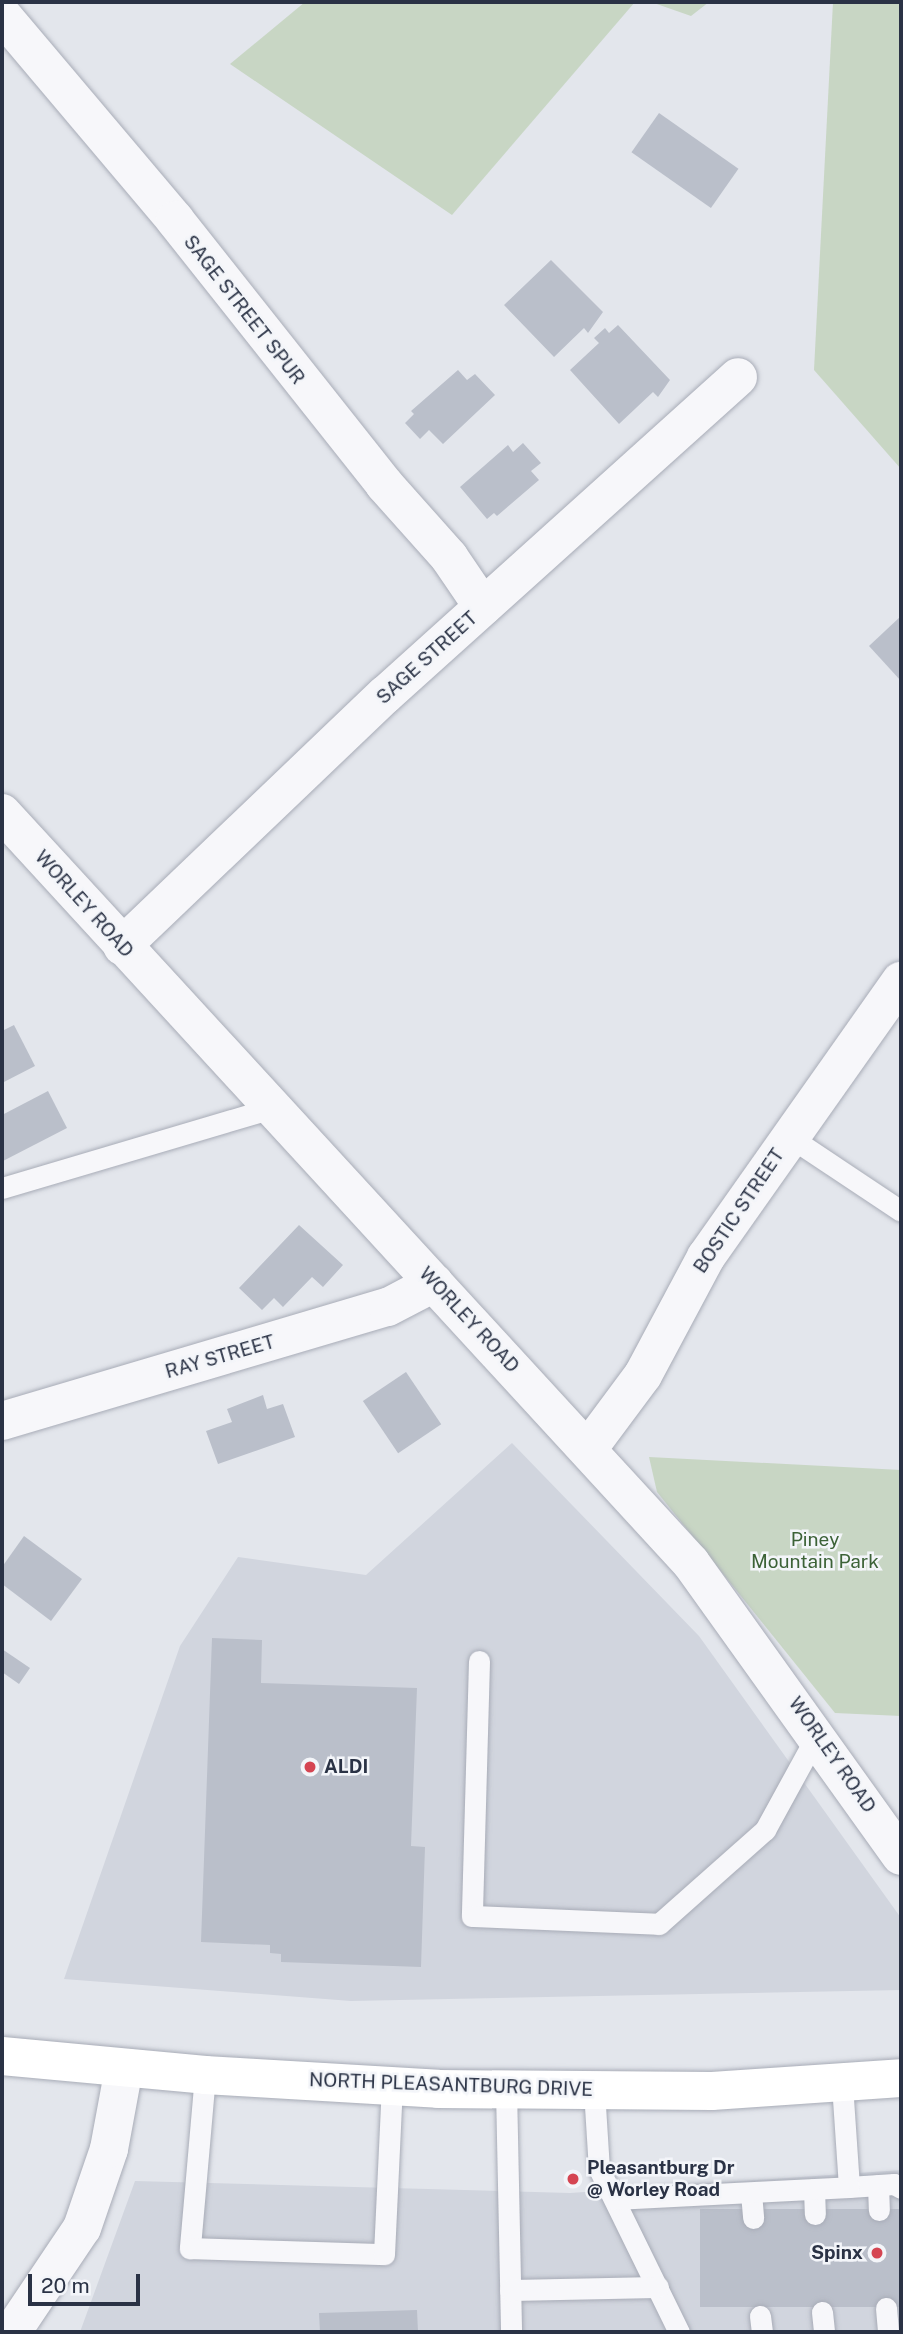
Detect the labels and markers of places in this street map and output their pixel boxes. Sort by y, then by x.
place label: ALDI [324,1756,368,1778]
marker: ALDI [302,1759,318,1775]
place label: Pleasantburg Dr @ Worley Road [587,2157,735,2201]
marker: Pleasantburg Dr @ Worley Road [565,2171,581,2187]
place label: Spinx [811,2242,863,2264]
marker: Spinx [869,2245,885,2261]

